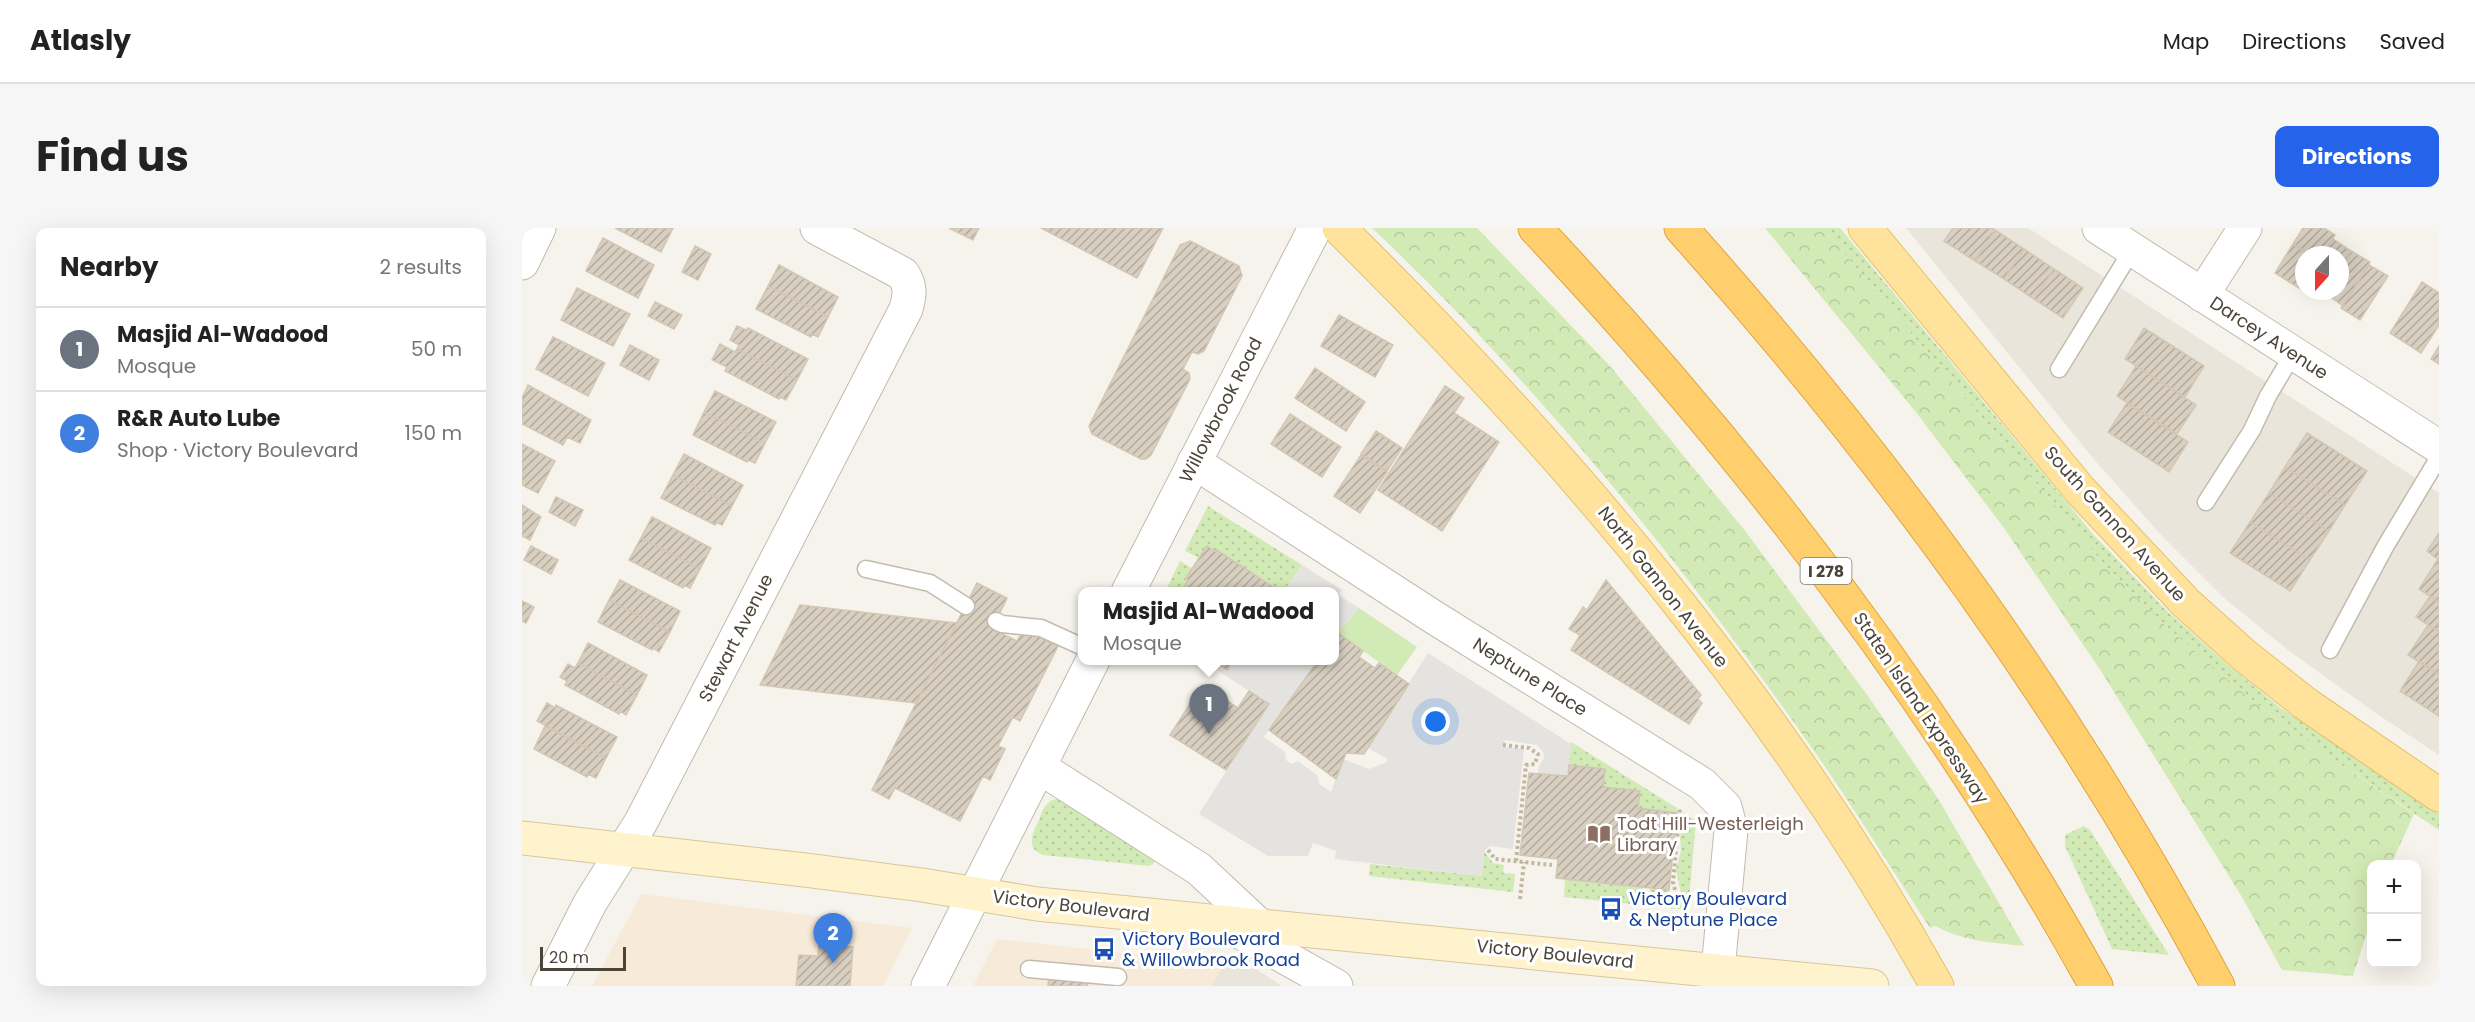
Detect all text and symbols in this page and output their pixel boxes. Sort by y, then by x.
text: Atlasly [30,21,131,60]
text: Map [2163,27,2209,56]
text: Directions [2242,27,2346,56]
text: Saved [2379,27,2445,56]
button: Directions [2275,126,2439,187]
text: Find us [36,127,189,186]
north arrow [2295,246,2349,300]
text: Nearby [60,249,158,285]
text: 2 results [379,253,462,281]
street label: Darcey Avenue [2205,290,2333,385]
text: Masjid Al-Wadood [117,319,328,350]
street label: Willowbrook Road [1173,333,1268,487]
text: 1 [76,335,83,363]
text: 50 m [411,335,462,363]
text: Mosque [117,352,196,380]
text: R&R Auto Lube [117,403,280,434]
text: 2 [74,419,85,447]
text: 150 m [405,419,462,447]
text: Shop · Victory Boulevard [117,436,358,464]
street label: South Gannon Avenue [2039,441,2192,607]
street label: North Gannon Avenue [1592,501,1734,673]
road number: I 278 [1800,558,1852,584]
street label: Stewart Avenue [692,569,779,706]
popup [1078,587,1339,665]
text: Masjid Al-Wadood [1103,596,1314,627]
street label: Staten Island Expressway [1848,607,1995,808]
text: Mosque [1103,629,1182,657]
street label: Neptune Place [1468,631,1592,722]
pin: 1 [1190,684,1228,734]
your location [1421,707,1450,736]
place label: Todt Hill-Westerleigh Library [1617,811,1804,857]
library icon: Todt Hill-Westerleigh Library [1586,821,1612,847]
map controls [2367,860,2421,968]
button: + [2367,860,2421,914]
street label: Victory Boulevard [991,883,1151,928]
place label: Victory Boulevard & Neptune Place [1629,886,1787,932]
bus stop icon: Victory Boulevard & Neptune Place [1598,896,1624,922]
pin: 2 [814,914,852,963]
button: − [2367,914,2421,968]
place label: Victory Boulevard & Willowbrook Road [1122,926,1300,972]
street label: Victory Boulevard [1475,933,1635,974]
bus stop icon: Victory Boulevard & Willowbrook Road [1091,936,1117,962]
scale bar [540,944,626,972]
text: 20 m [549,946,589,969]

